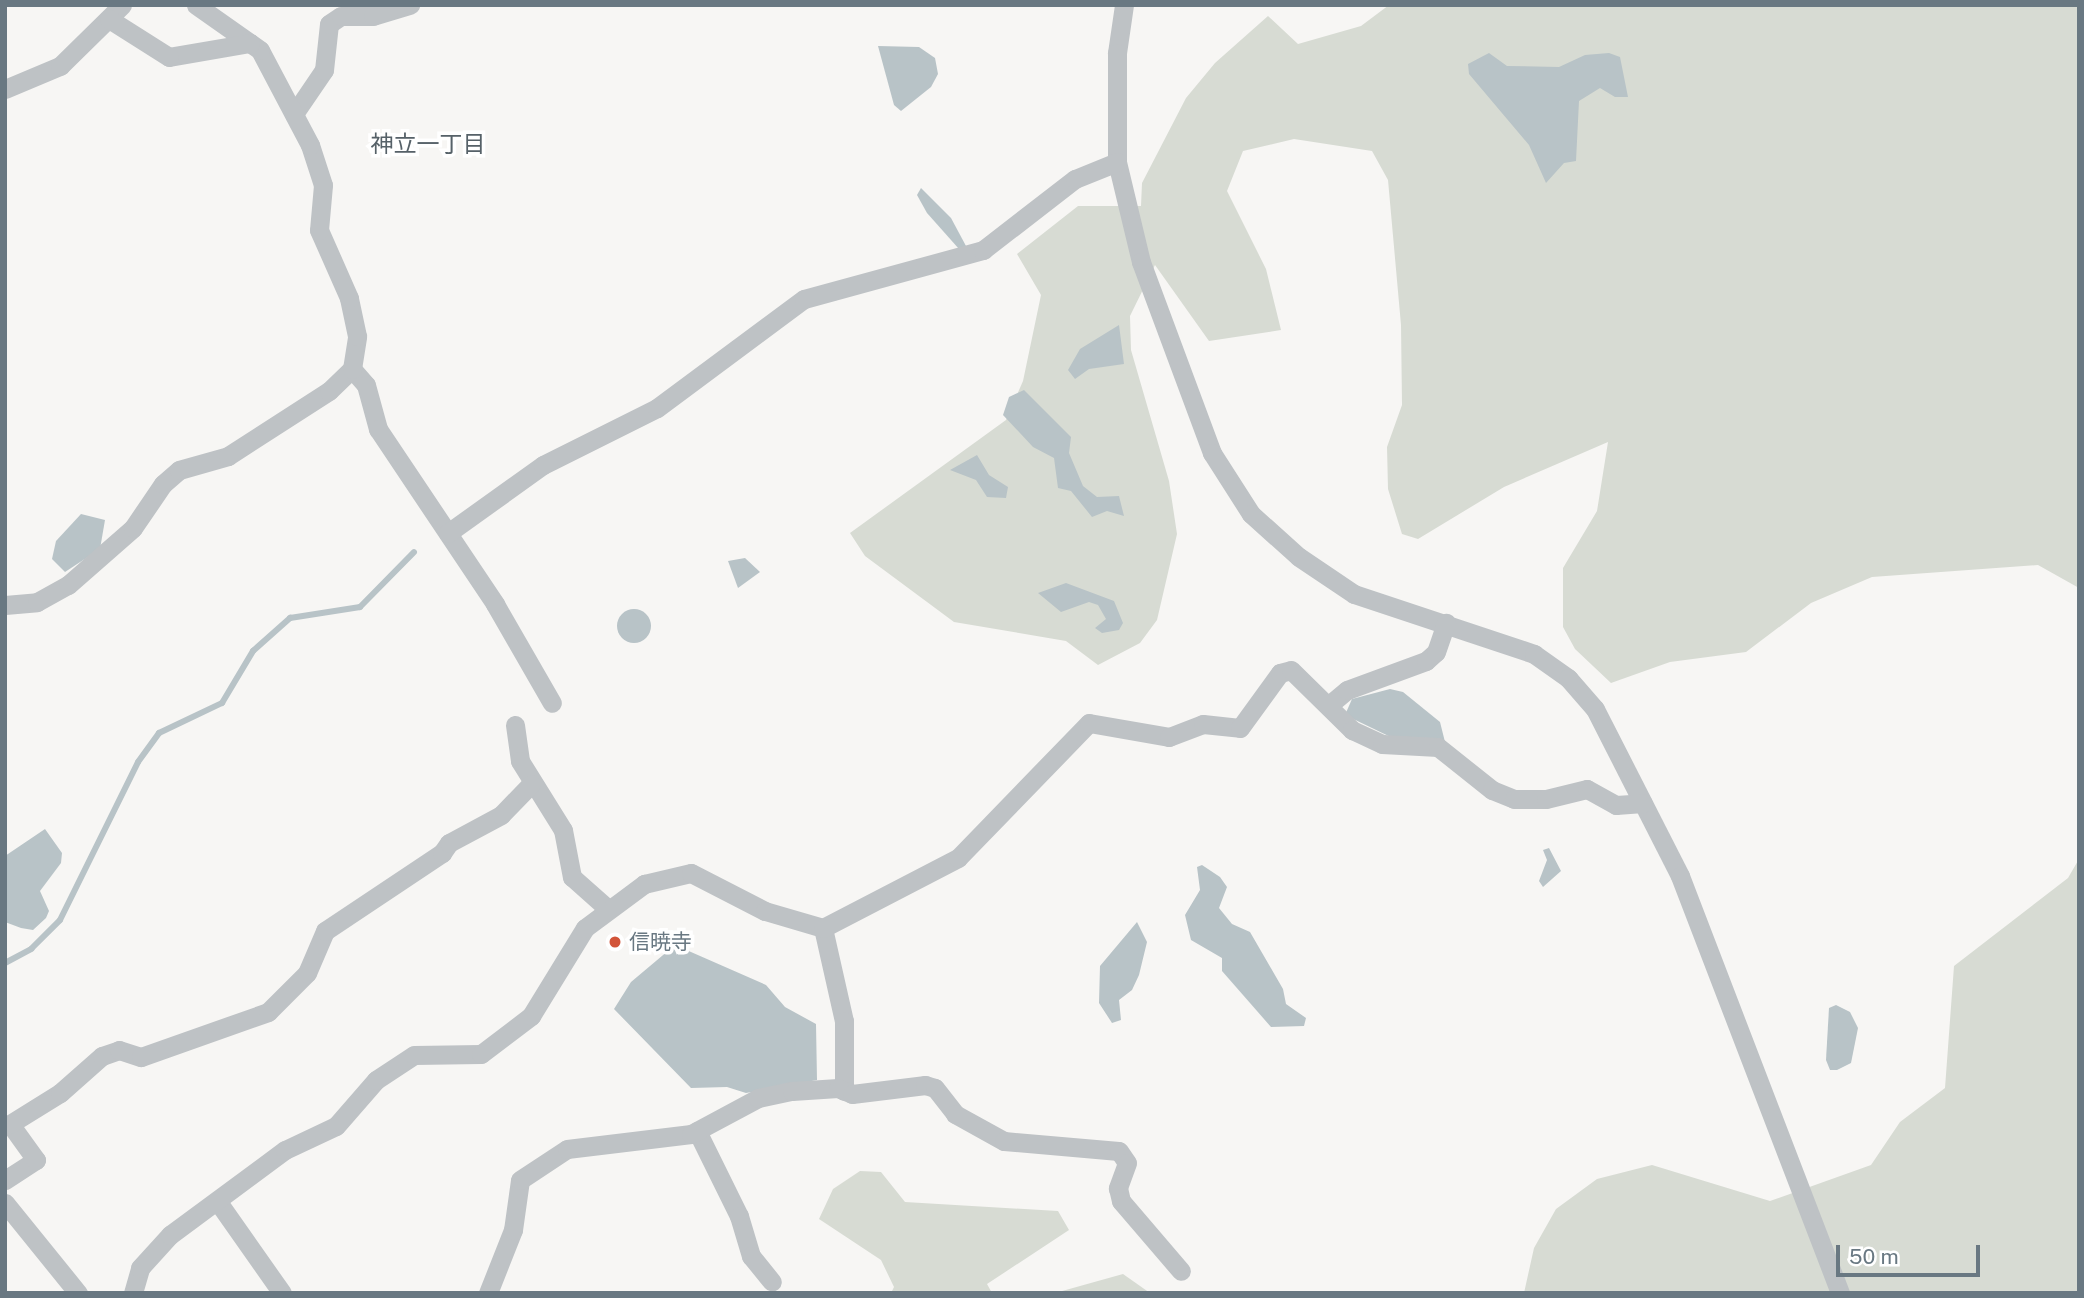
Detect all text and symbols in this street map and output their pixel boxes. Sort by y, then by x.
district label: 神立一丁目 [371,130,485,158]
place label: 信暁寺 [629,929,692,955]
marker: 信暁寺 [607,934,623,950]
scale bar [1839,1232,1982,1276]
text: 50 m [1849,1244,1899,1269]

